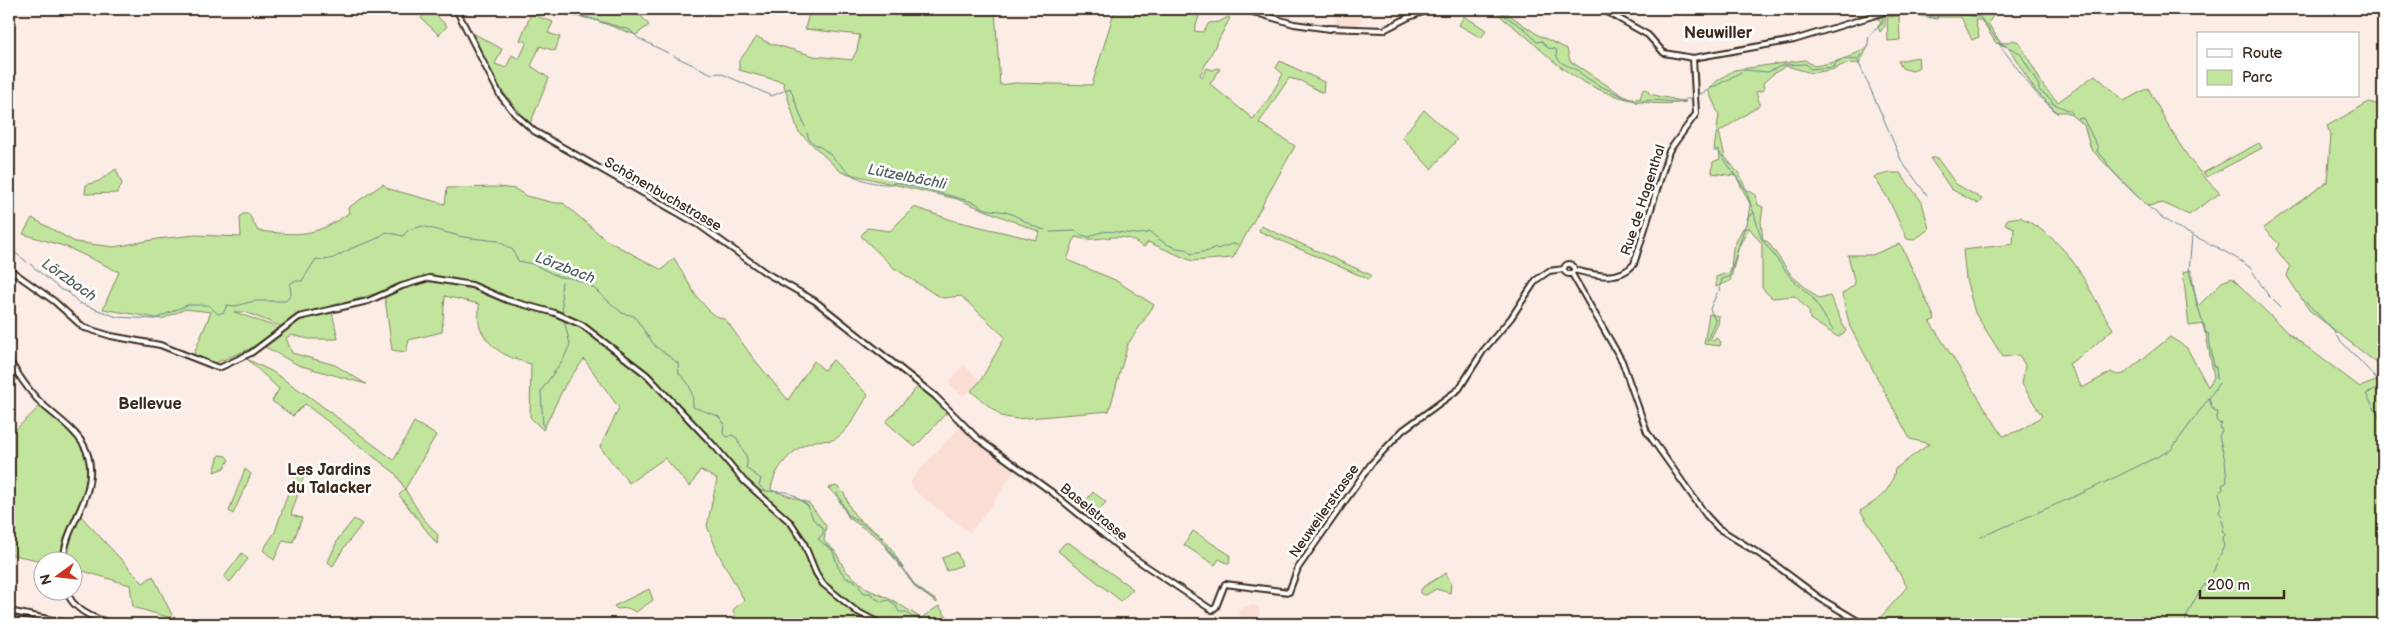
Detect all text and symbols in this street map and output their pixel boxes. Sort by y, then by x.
district label: Neuwiller [1684,24,1753,43]
legend [2197,32,2360,98]
text: Route [2242,44,2283,63]
text: Parc [2242,68,2272,87]
street label: Rue de Hagenthal [1617,142,1669,258]
street label: Schönenbuchstrasse [601,153,725,235]
water label: Lützelbächli [866,160,949,194]
water label: Lörzbach [532,248,598,288]
water label: Lörzbach [38,254,100,306]
district label: Bellevue [118,395,182,414]
district label: Les Jardins du Talacker [287,461,372,498]
street label: Neuweilerstrasse [1285,461,1363,561]
street label: Baselstrasse [1057,480,1131,544]
north arrow [32,550,82,600]
scale bar [2200,568,2283,600]
text: N [36,572,55,587]
text: 200 m [2207,576,2250,595]

